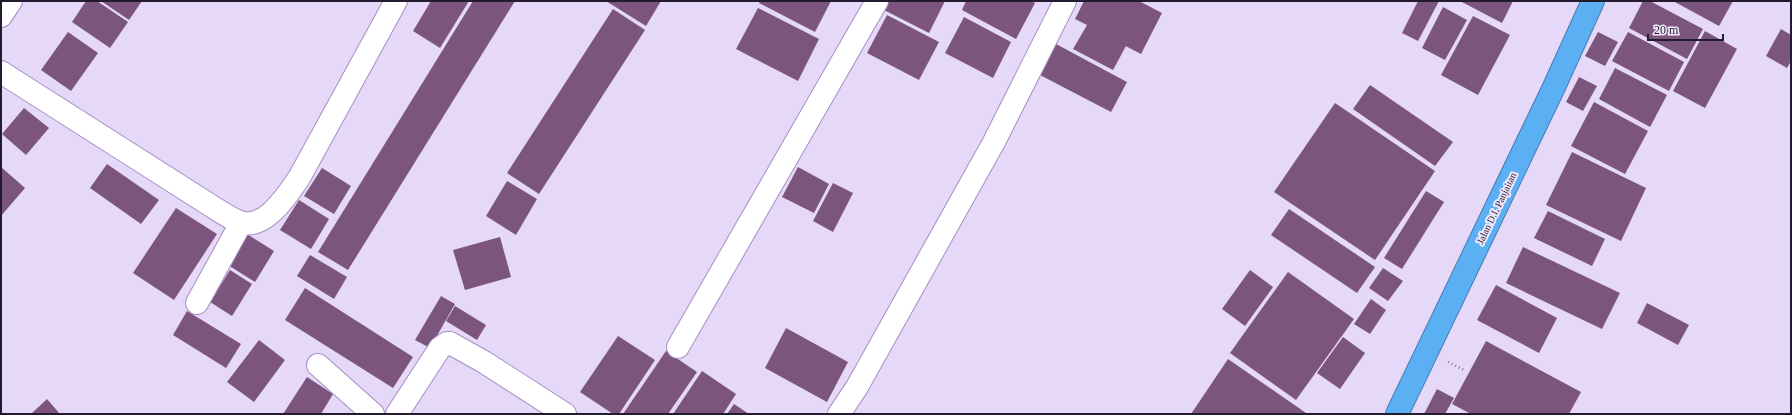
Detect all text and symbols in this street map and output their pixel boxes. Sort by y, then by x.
scale bar [1648,16,1723,42]
text: 20 m [1654,23,1679,37]
street label: Jalan D.I. Panjaitan [1474,171,1519,246]

